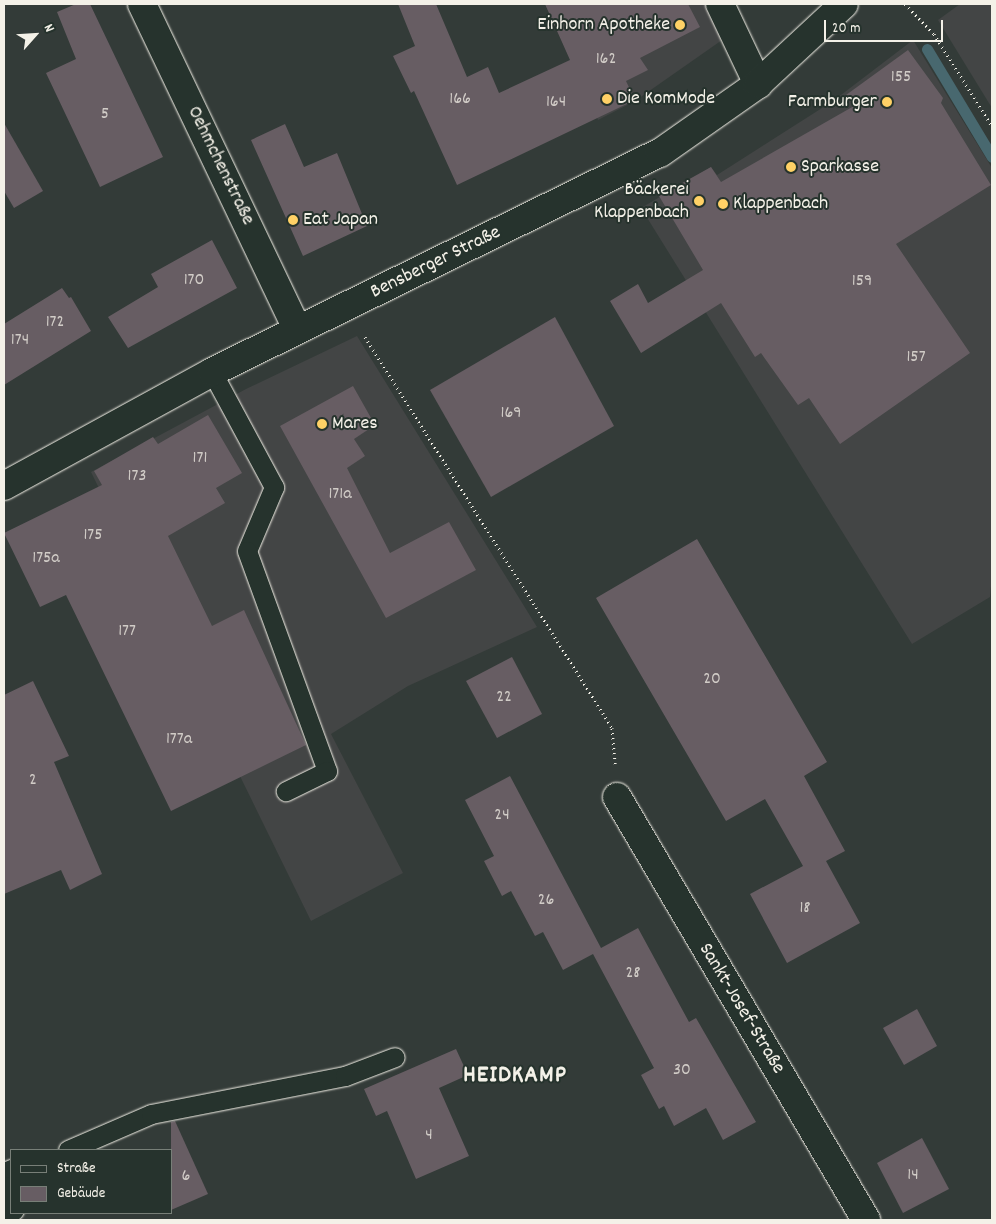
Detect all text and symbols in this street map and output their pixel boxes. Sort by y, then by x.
north arrow [10,10,60,60]
scale bar [826,10,945,42]
place label: Einhorn Apotheke [537,13,670,37]
text: 20 m [832,18,860,40]
marker: Einhorn Apotheke [674,19,686,31]
text: N [38,21,59,36]
house number: 162 [596,49,616,71]
house number: 155 [891,67,911,89]
place label: Die KomMode [617,87,715,111]
house number: 166 [449,89,471,111]
place label: Farmburger [788,90,877,114]
house number: 164 [546,92,566,114]
marker: Die KomMode [601,93,613,105]
marker: Farmburger [881,96,893,108]
street label: Oehmchenstraße [181,103,259,229]
house number: 5 [101,104,109,126]
place label: Sparkasse [801,155,879,179]
marker: Sparkasse [785,161,797,173]
place label: Bäckerei Klappenbach [594,178,689,225]
place label: Klappenbach [733,192,828,216]
marker: Bäckerei Klappenbach [693,195,705,207]
marker: Klappenbach [717,198,729,210]
place label: Eat Japan [303,208,378,232]
marker: Eat Japan [287,214,299,226]
street label: Bensberger Straße [367,221,505,305]
house number: 170 [184,270,204,292]
house number: 159 [852,271,872,293]
house number: 172 [46,312,64,334]
house number: 174 [11,330,29,352]
house number: 157 [906,347,926,369]
house number: 169 [500,403,522,425]
place label: Mares [332,412,378,436]
marker: Mares [316,418,328,430]
house number: 171 [193,448,207,470]
house number: 173 [128,466,146,488]
house number: 171a [328,484,352,506]
house number: 175 [83,525,103,547]
house number: 175a [32,548,60,570]
house number: 177 [118,621,136,643]
house number: 20 [703,669,721,691]
house number: 22 [496,687,512,709]
house number: 177a [166,729,192,751]
house number: 2 [29,770,37,792]
house number: 24 [494,805,510,827]
house number: 26 [538,890,554,912]
house number: 18 [799,898,811,920]
street label: Sankt-Josef-Straße [692,939,790,1079]
house number: 28 [625,963,641,985]
house number: 30 [673,1060,691,1082]
district label: HEIDKAMP [462,1061,568,1091]
house number: 4 [425,1125,433,1147]
legend [10,1149,172,1214]
text: Straße [57,1158,95,1180]
house number: 14 [907,1165,919,1187]
house number: 6 [182,1166,190,1188]
text: Gebäude [57,1183,105,1205]

